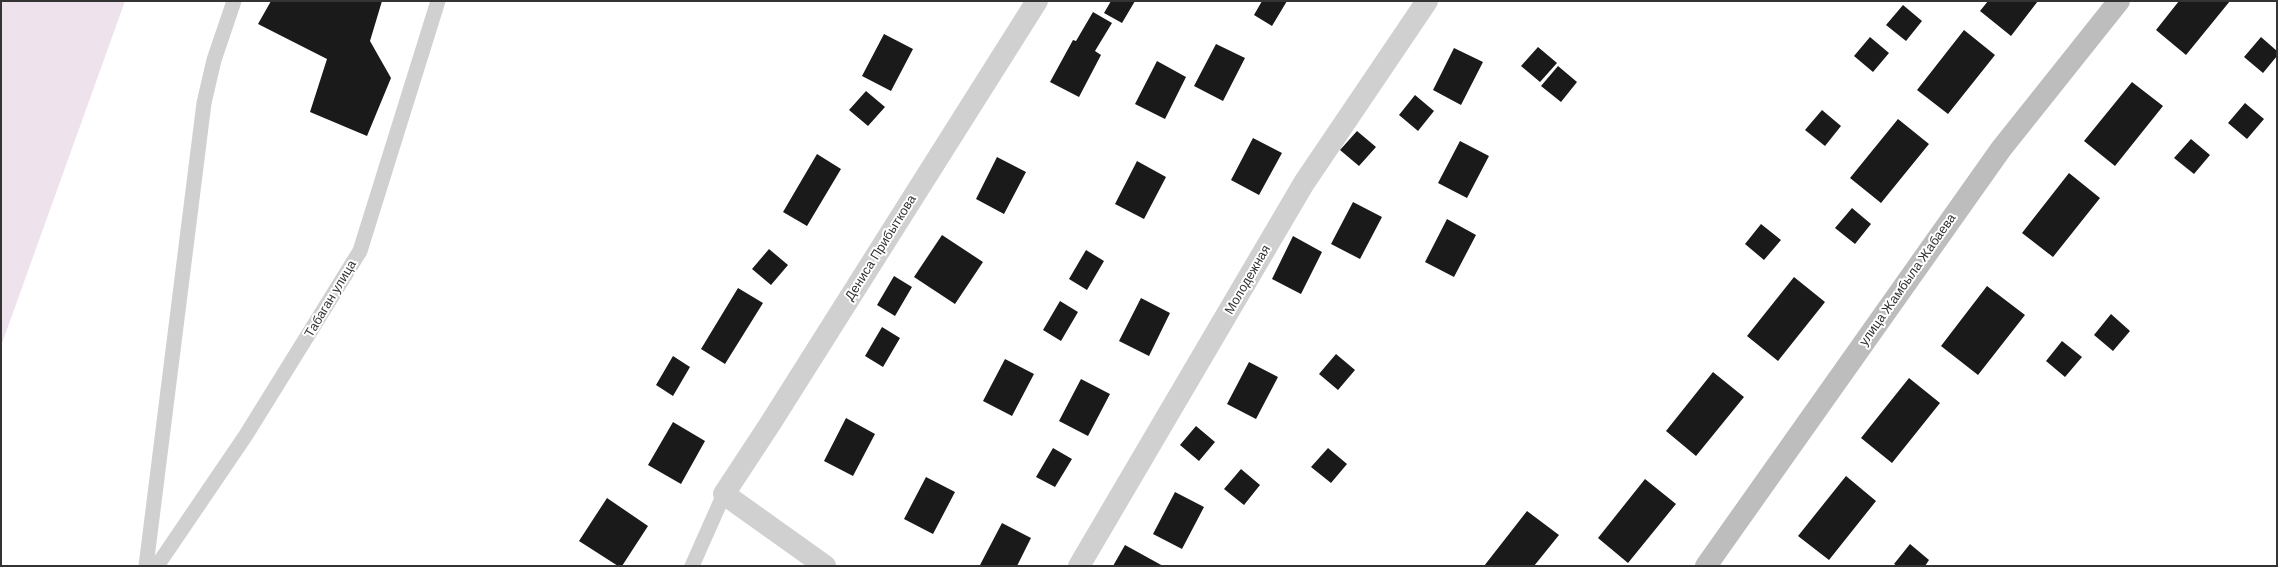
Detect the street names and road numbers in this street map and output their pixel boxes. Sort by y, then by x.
street label: Дениса Прибыткова [842,192,920,304]
street label: улица Жамбыла Жабаева [1856,211,1960,349]
street label: Молодежная [1222,243,1274,317]
street label: Табаган улица [302,258,360,340]

